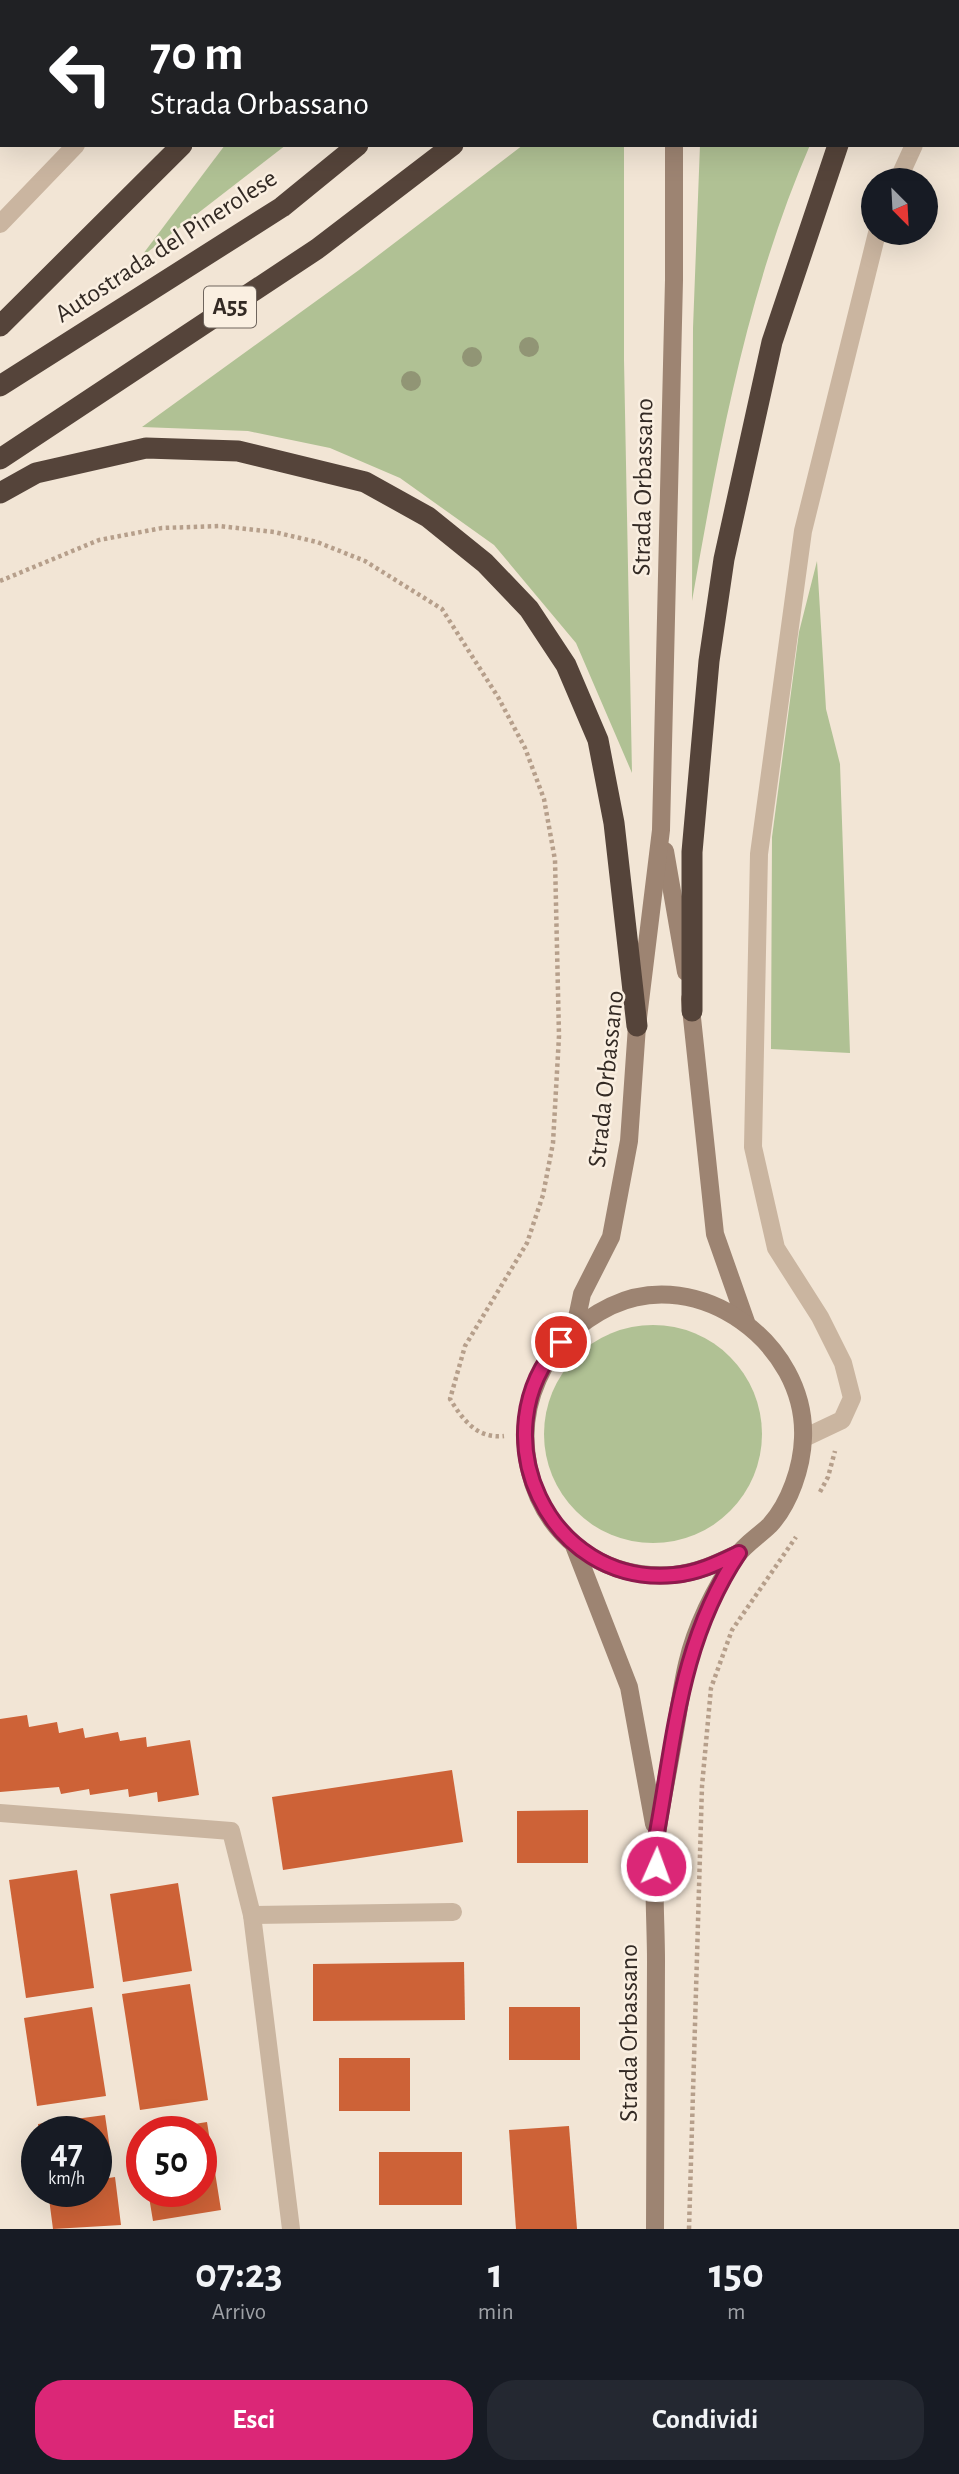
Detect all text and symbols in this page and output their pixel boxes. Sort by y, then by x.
icon: left [35,28,126,119]
text: 70 m [150,30,244,79]
text: Strada Orbassano [150,88,369,120]
street label: Autostrada del Pinerolese [50,165,282,327]
north arrow [861,168,938,245]
map controls [861,168,938,245]
road number: A55 [204,286,256,328]
street label: Strada Orbassano [628,398,658,576]
street label: Strada Orbassano [584,989,628,1169]
pin [531,1312,591,1372]
icon: arrive [542,1323,580,1361]
position arrow [619,1829,693,1903]
street label: Strada Orbassano [616,1944,642,2122]
speed limit sign: 50 [126,2116,217,2207]
text: 47 [50,2135,83,2170]
text: km/h [48,2170,85,2188]
text: 07:23 [195,2253,283,2295]
text: 1 [488,2253,503,2295]
text: 150 [709,2253,764,2295]
text: Arrivo [212,2301,266,2324]
text: min [478,2301,514,2324]
text: m [727,2301,745,2324]
button: Esci [35,2380,473,2460]
button: Condividi [487,2380,924,2460]

